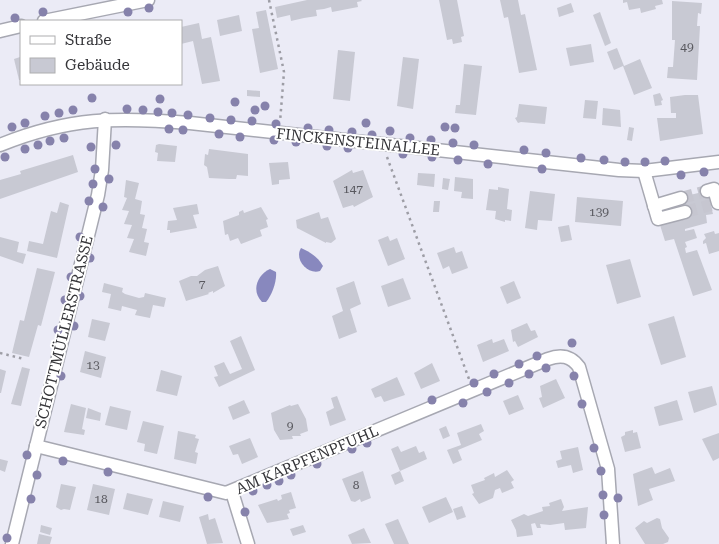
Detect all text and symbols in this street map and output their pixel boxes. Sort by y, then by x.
legend [20,20,182,85]
text: Straße [65,31,112,49]
house number: 49 [680,40,694,54]
text: Gebäude [65,56,130,74]
street label: FINCKENSTEINALLEE [275,124,441,160]
house number: 147 [343,182,363,196]
house number: 139 [589,205,609,219]
street label: SCHOTTMÜLLERSTRASSE [31,234,97,430]
house number: 7 [199,277,206,291]
house number: 13 [86,358,100,372]
house number: 9 [287,419,294,433]
street label: AM KARPFENPFUHL [233,422,381,498]
house number: 8 [353,478,360,492]
house number: 18 [94,492,108,506]

